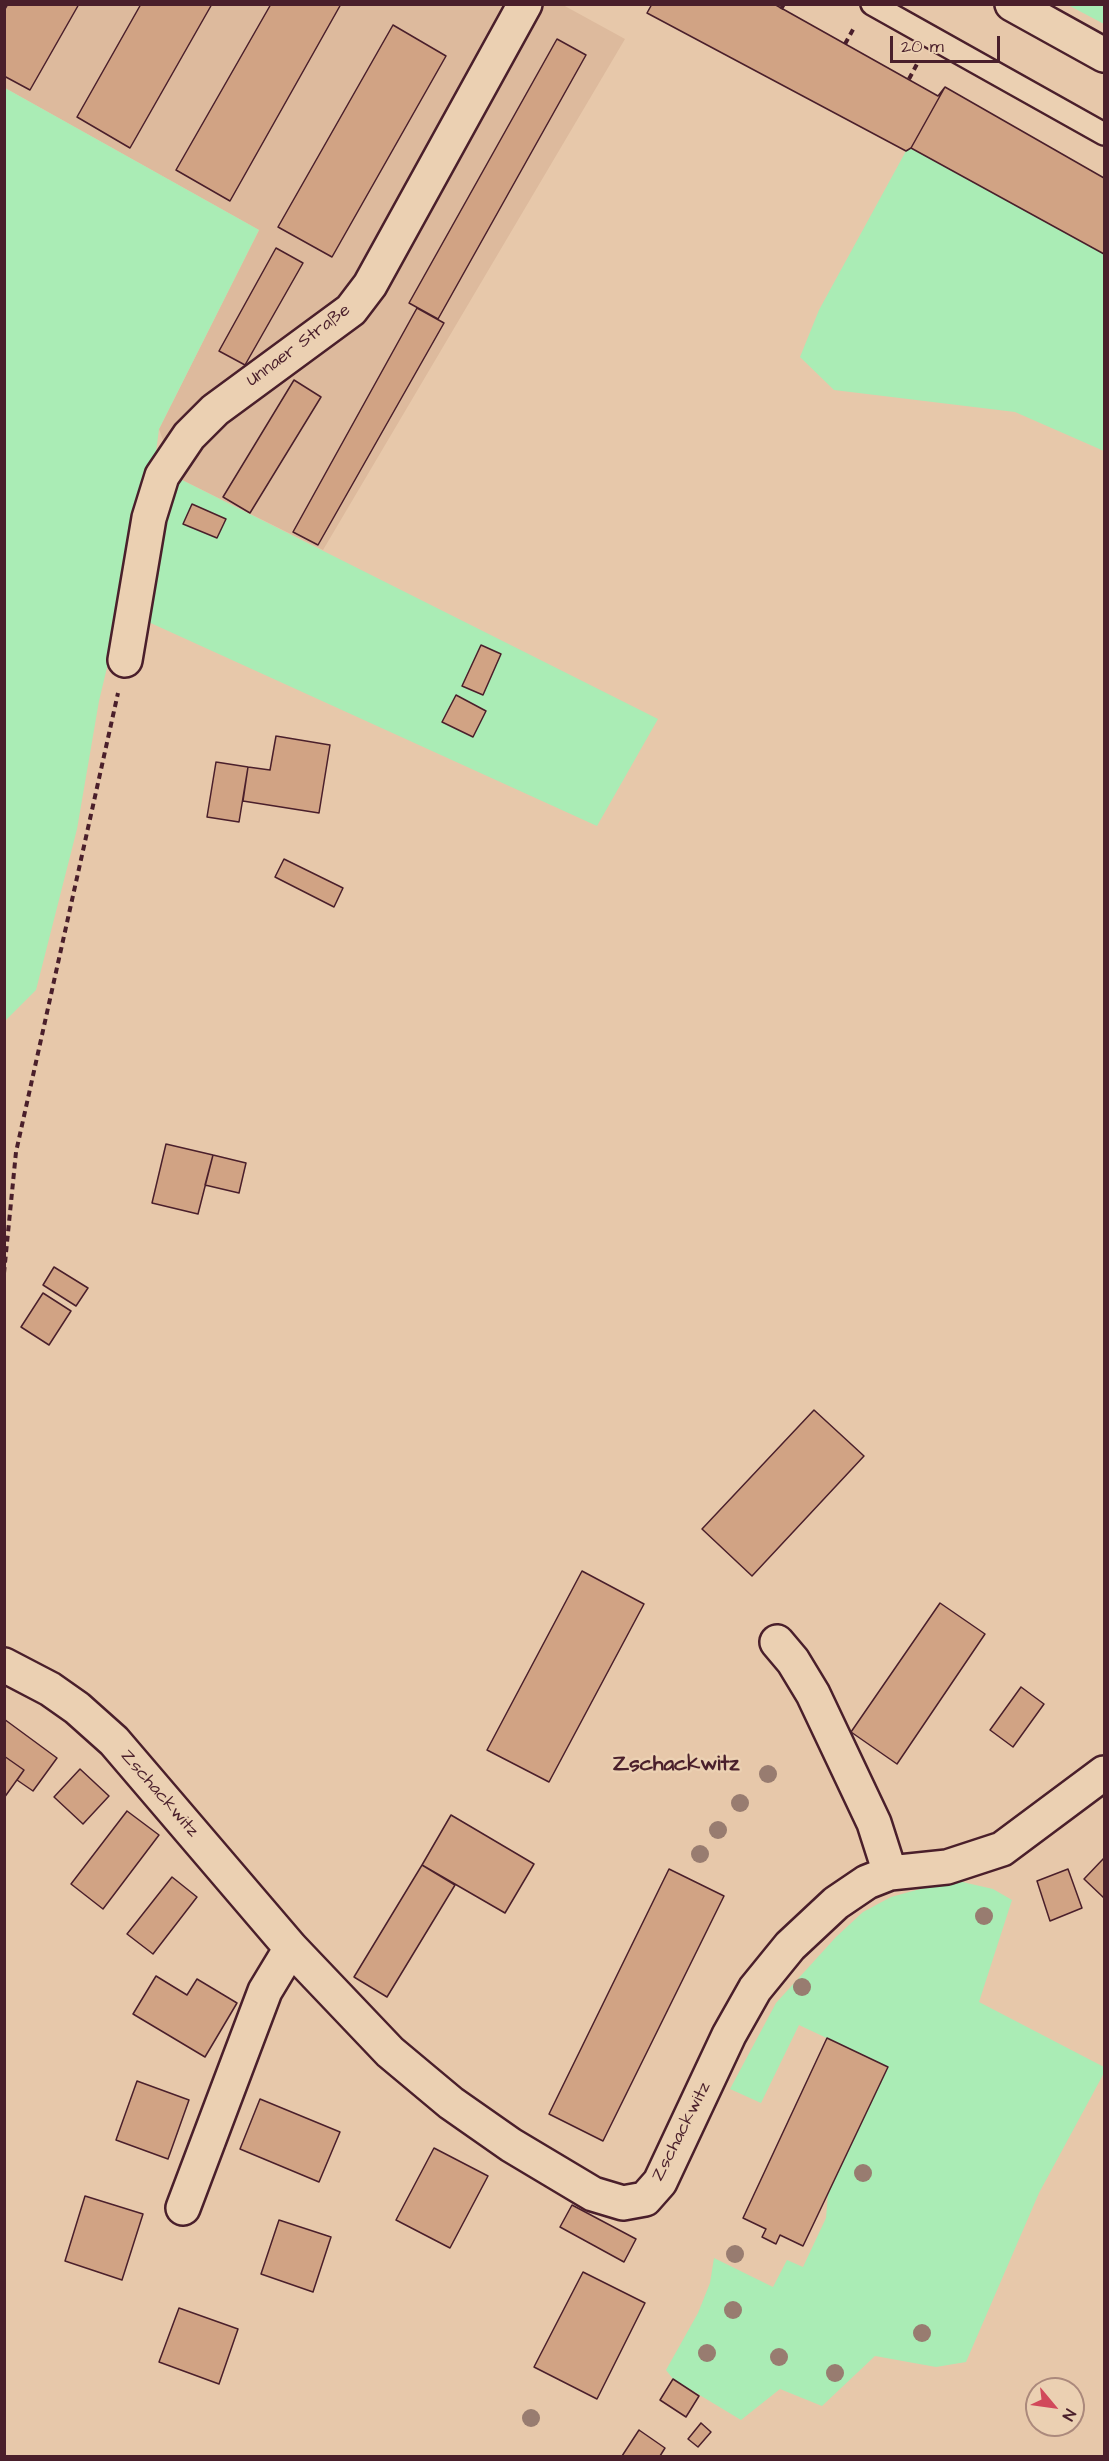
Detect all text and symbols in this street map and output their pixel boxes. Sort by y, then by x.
scale bar [893,24,1002,62]
text: 20 m [901,34,944,59]
street label: Unnaer Straße [243,300,355,392]
street label: Zschackwitz [115,1746,203,1842]
district label: Zschackwitz [613,1753,739,1779]
street label: Zschackwitz [648,2079,716,2185]
north arrow [1025,2377,1085,2437]
text: N [1057,2405,1081,2424]

